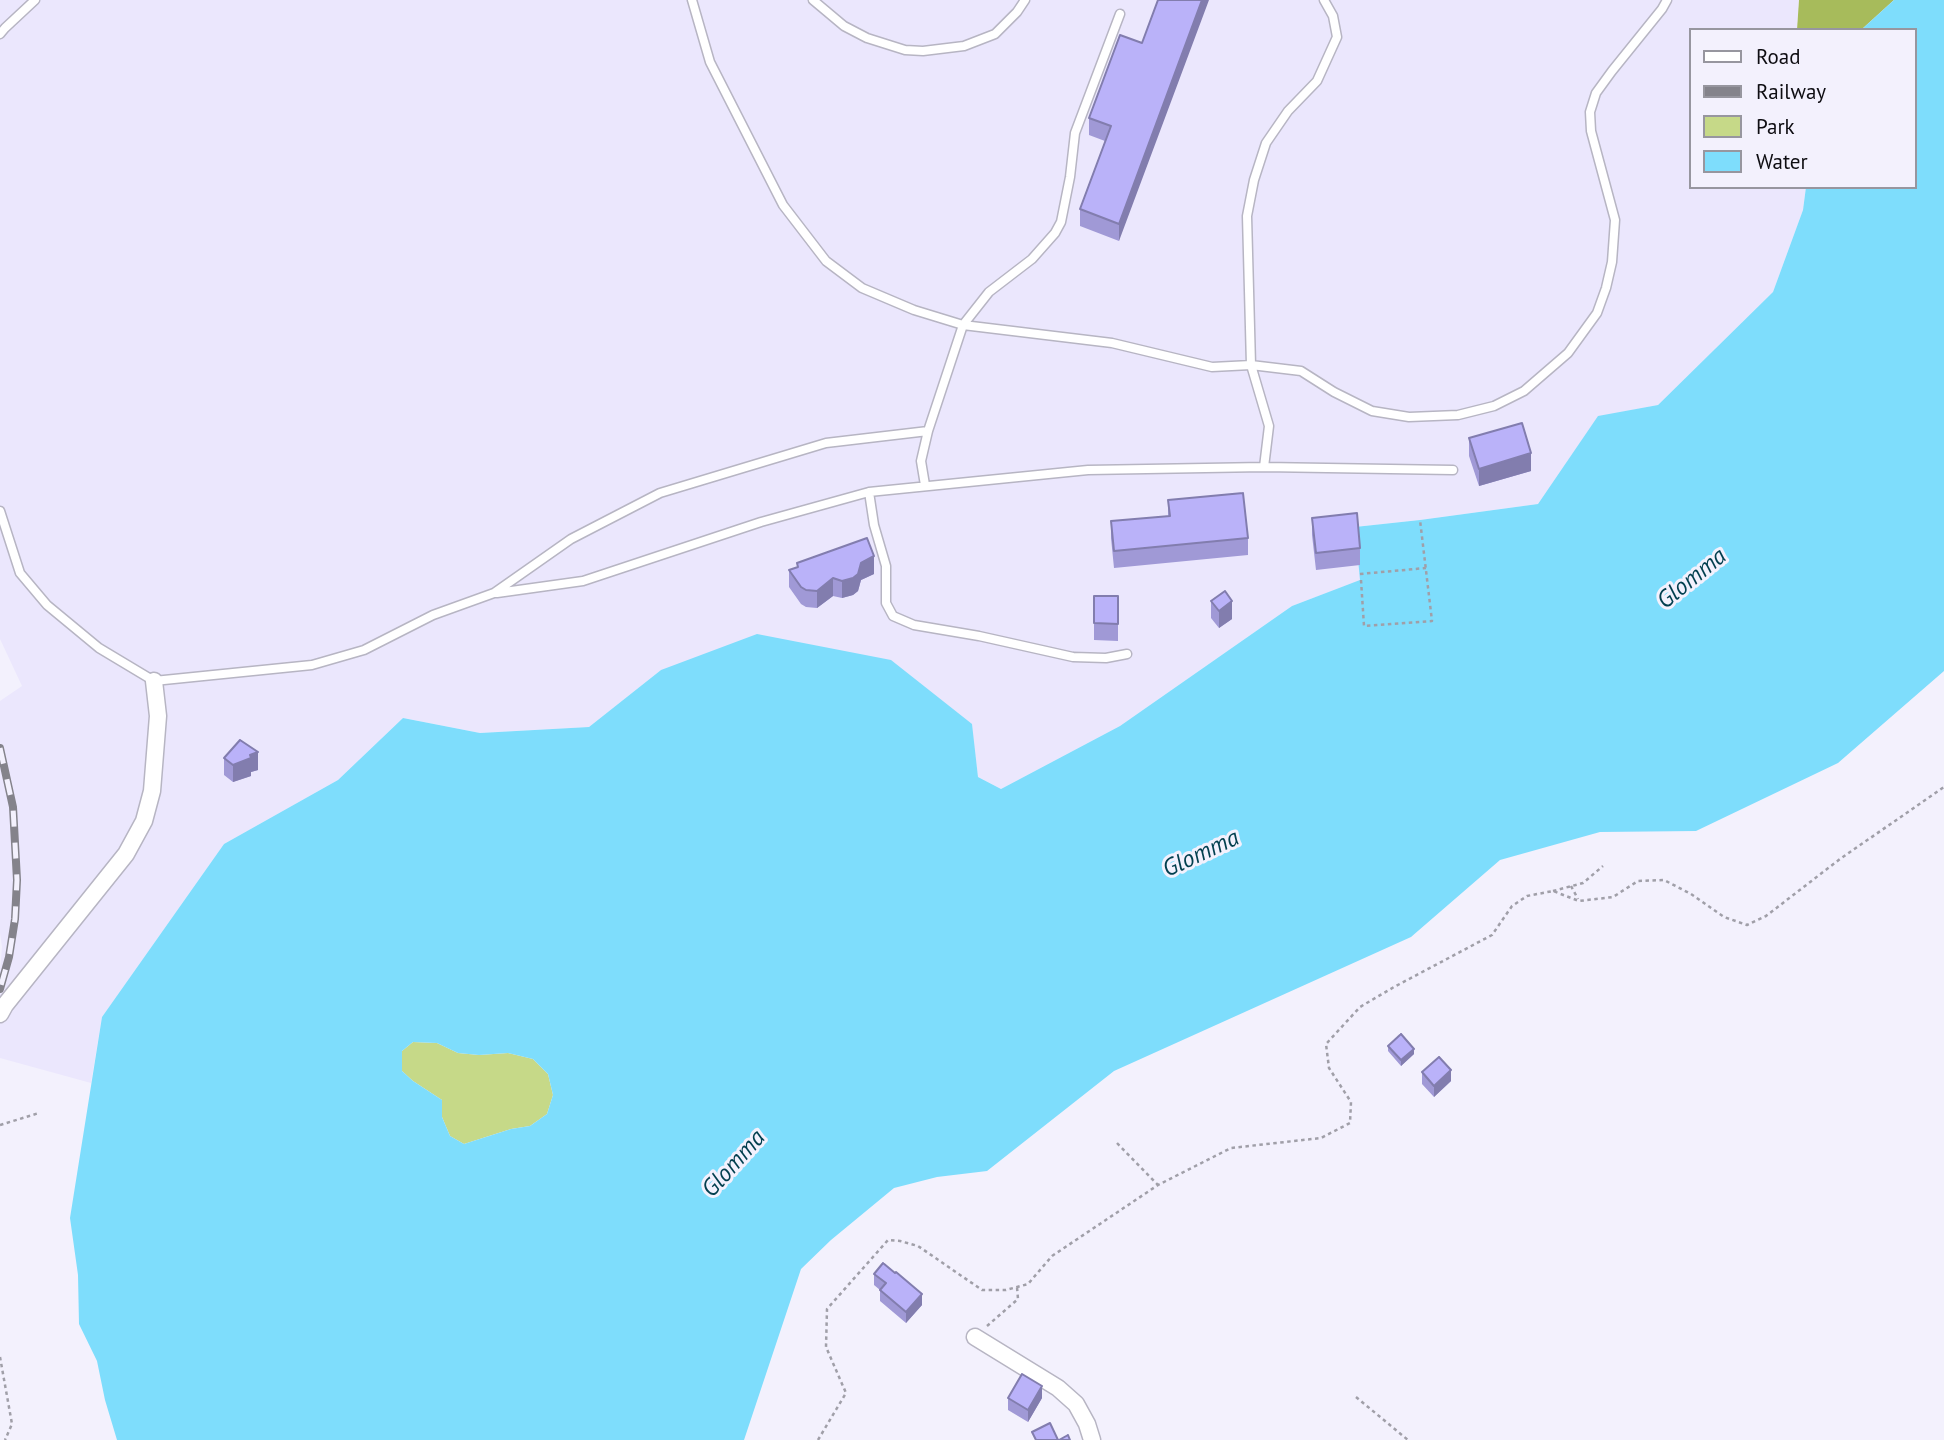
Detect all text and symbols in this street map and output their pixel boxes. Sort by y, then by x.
legend [1688,28,1916,189]
text: Road [1756,43,1800,70]
text: Railway [1756,78,1826,105]
text: Park [1756,113,1795,140]
text: Water [1756,148,1808,175]
water label: Glomma [1652,542,1732,616]
water label: Glomma [1158,824,1244,884]
water label: Glomma [696,1124,772,1204]

